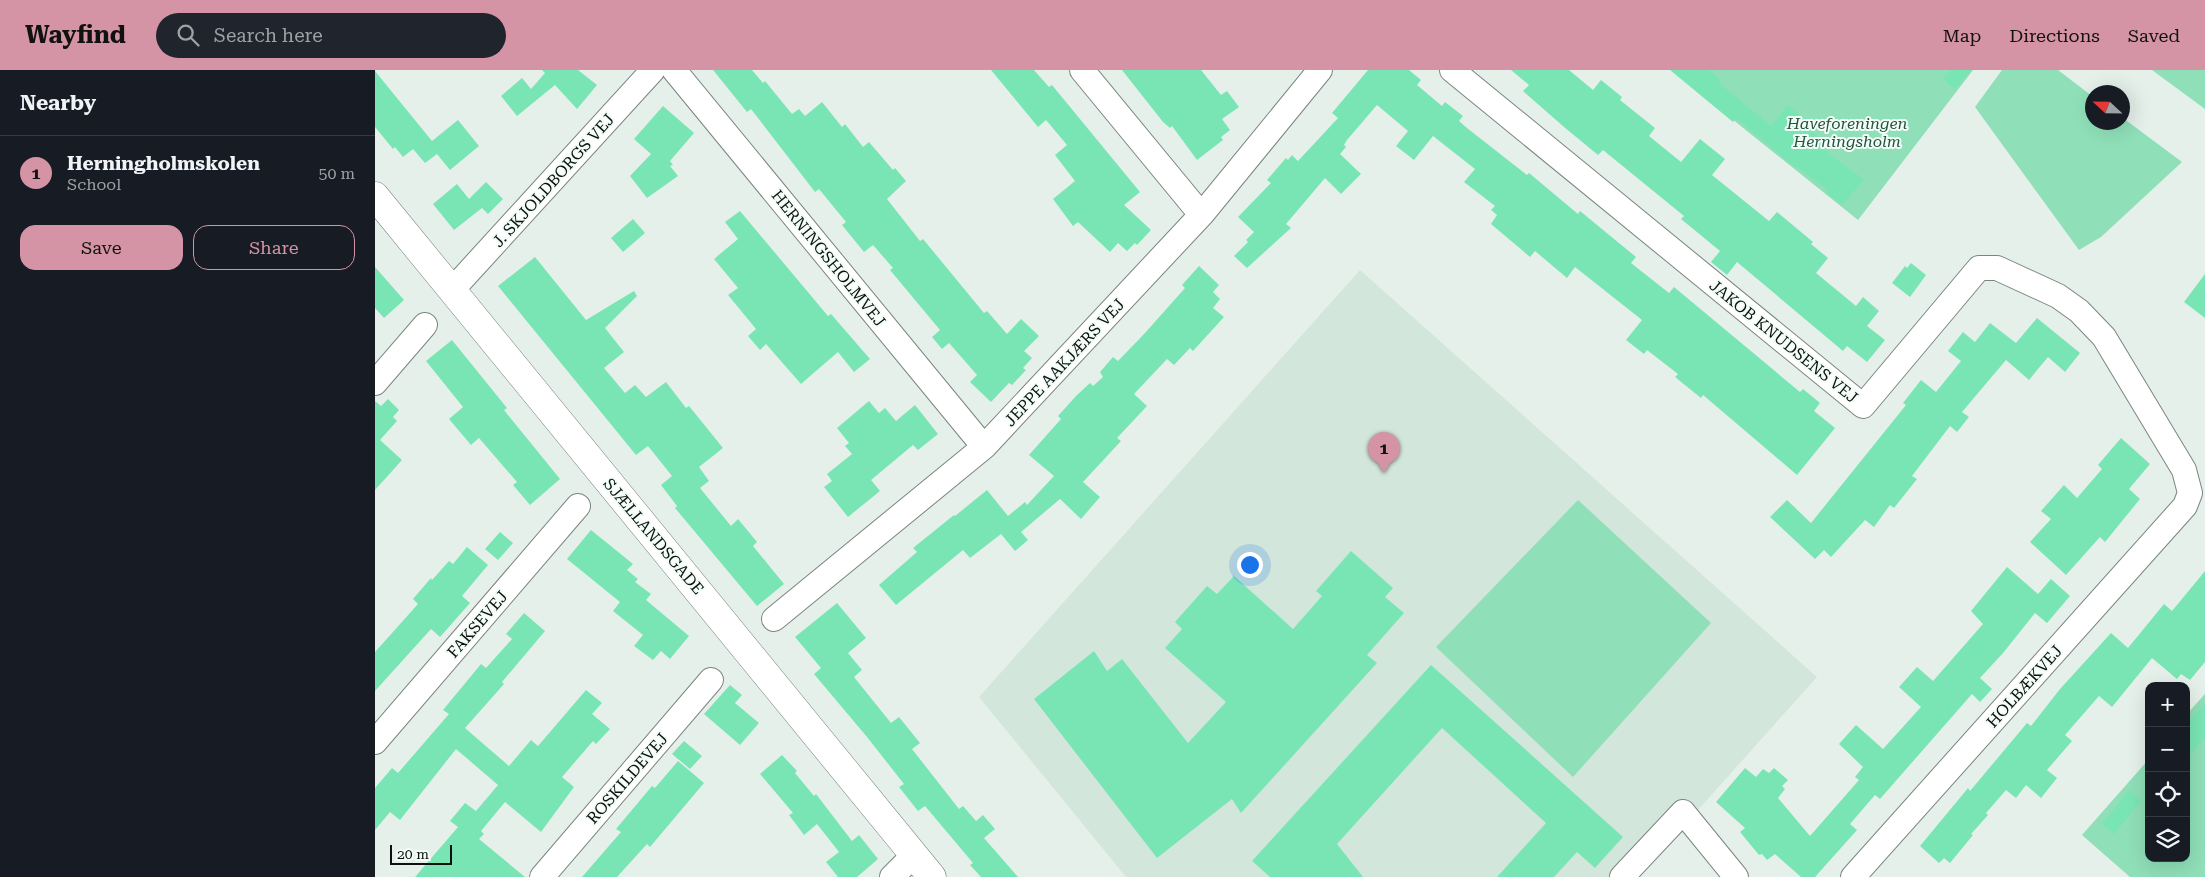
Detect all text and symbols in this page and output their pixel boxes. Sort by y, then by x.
search box [156,13,506,58]
text: Wayfind [25,21,126,49]
icon: search [174,21,202,49]
text: Search here [214,24,323,47]
text: Map [1943,25,1981,46]
text: Directions [2009,25,2100,46]
text: Saved [2128,25,2180,46]
north arrow [2085,85,2130,130]
text: Nearby [20,91,96,115]
street label: J. SKJOLDBORGS VEJ [488,110,618,251]
park label: Haveforeningen Herningsholm [1786,114,1907,151]
text: Herningholmskolen [67,152,260,175]
text: 1 [32,164,40,183]
text: 50 m [318,164,355,183]
text: School [67,175,121,194]
street label: HERNINGSHOLMVEJ [768,186,890,331]
button: Save [20,225,183,270]
button: Share [193,225,355,270]
street label: JAKOB KNUDSENS VEJ [1706,276,1862,407]
street label: JEPPE AAKJÆRS VEJ [1000,295,1129,430]
pin: 1 [1368,432,1400,473]
street label: SJÆLLANDSGADE [599,474,708,598]
your location [1237,552,1263,578]
street label: FAKSEVEJ [443,587,512,662]
street label: HOLBÆKVEJ [1982,641,2066,731]
map controls [2145,682,2190,862]
button: + [2145,682,2190,727]
button: − [2145,727,2190,772]
street label: ROSKILDEVEJ [583,729,672,828]
button: locate [2145,772,2190,817]
button: layers [2145,817,2190,862]
scale bar [390,842,453,865]
text: 20 m [397,846,429,862]

